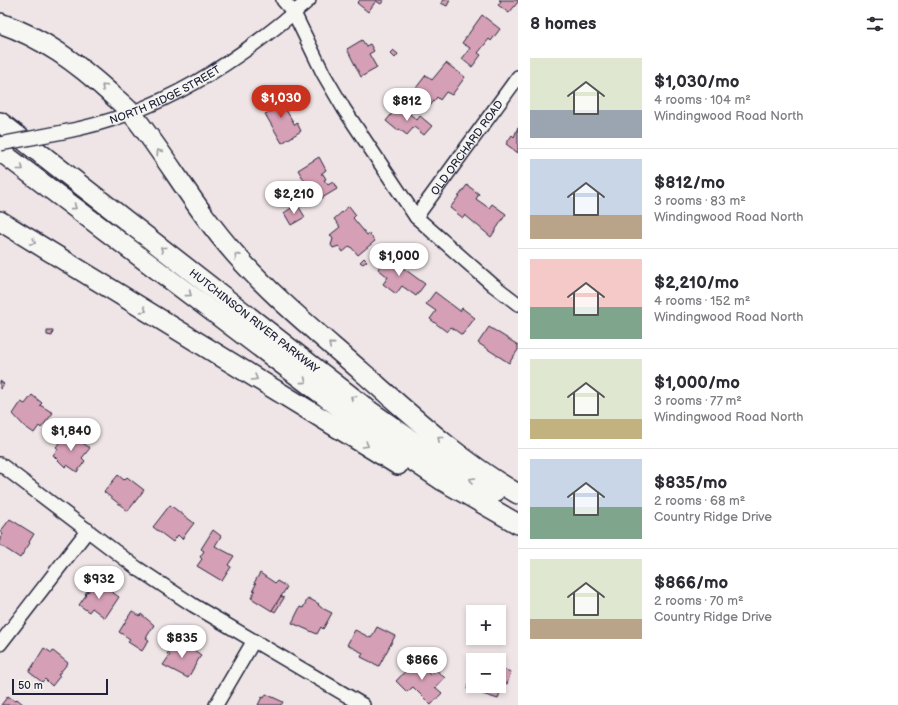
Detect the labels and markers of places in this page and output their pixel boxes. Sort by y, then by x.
pin: $1,030 [248,85,314,119]
pin: $812 [383,88,431,122]
pin: $2,210 [261,181,327,215]
pin: $1,000 [366,243,432,277]
pin: $1,840 [38,418,104,452]
pin: $932 [75,566,123,600]
pin: $835 [158,625,206,659]
pin: $866 [398,647,446,681]

